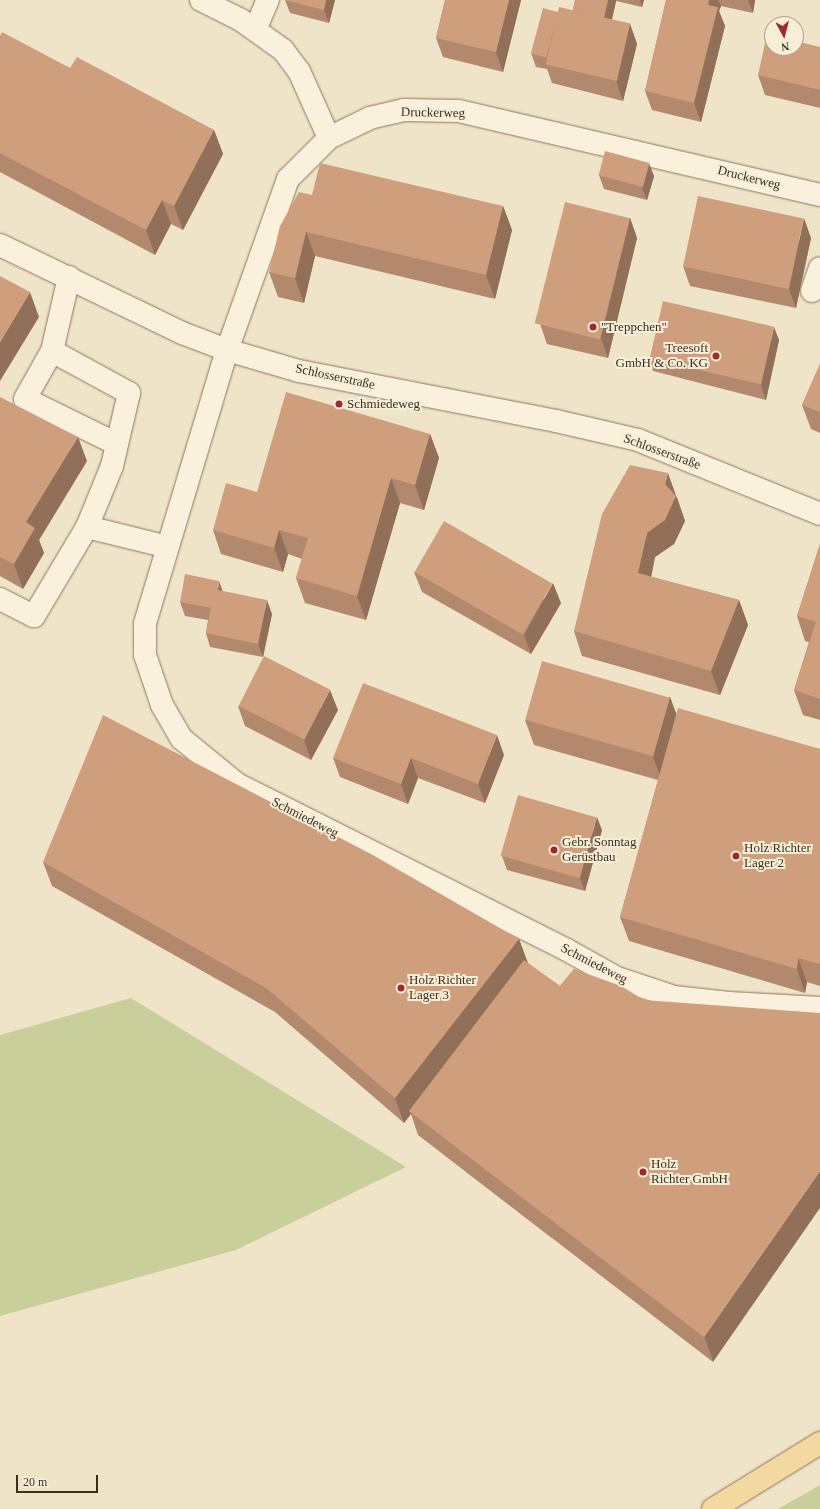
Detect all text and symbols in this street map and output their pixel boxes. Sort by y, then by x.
north arrow [764,16,804,56]
text: N [781,40,790,53]
street label: Druckerweg [401,105,465,121]
street label: Druckerweg [716,163,782,193]
place label: "Treppchen" [601,319,667,335]
marker: "Treppchen" [588,322,598,332]
place label: Treesoft GmbH & Co. KG [616,341,708,372]
marker: Treesoft GmbH & Co. KG [711,351,721,361]
street label: Schlosserstraße [294,361,376,393]
place label: Schmiedeweg [347,396,420,412]
marker: Schmiedeweg [334,399,344,409]
street label: Schlosserstraße [621,431,703,473]
street label: Schmiedeweg [269,794,341,842]
place label: Gebr. Sonntag Gerüstbau [562,835,636,866]
place label: Holz Richter Lager 2 [744,841,811,872]
marker: Gebr. Sonntag Gerüstbau [549,845,559,855]
marker: Holz Richter Lager 2 [731,851,741,861]
street label: Schmiedeweg [558,940,630,988]
place label: Holz Richter Lager 3 [409,973,476,1004]
marker: Holz Richter Lager 3 [396,983,406,993]
place label: Holz Richter GmbH [651,1157,728,1188]
marker: Holz Richter GmbH [638,1167,648,1177]
scale bar [18,1467,100,1493]
text: 20 m [23,1475,47,1489]

